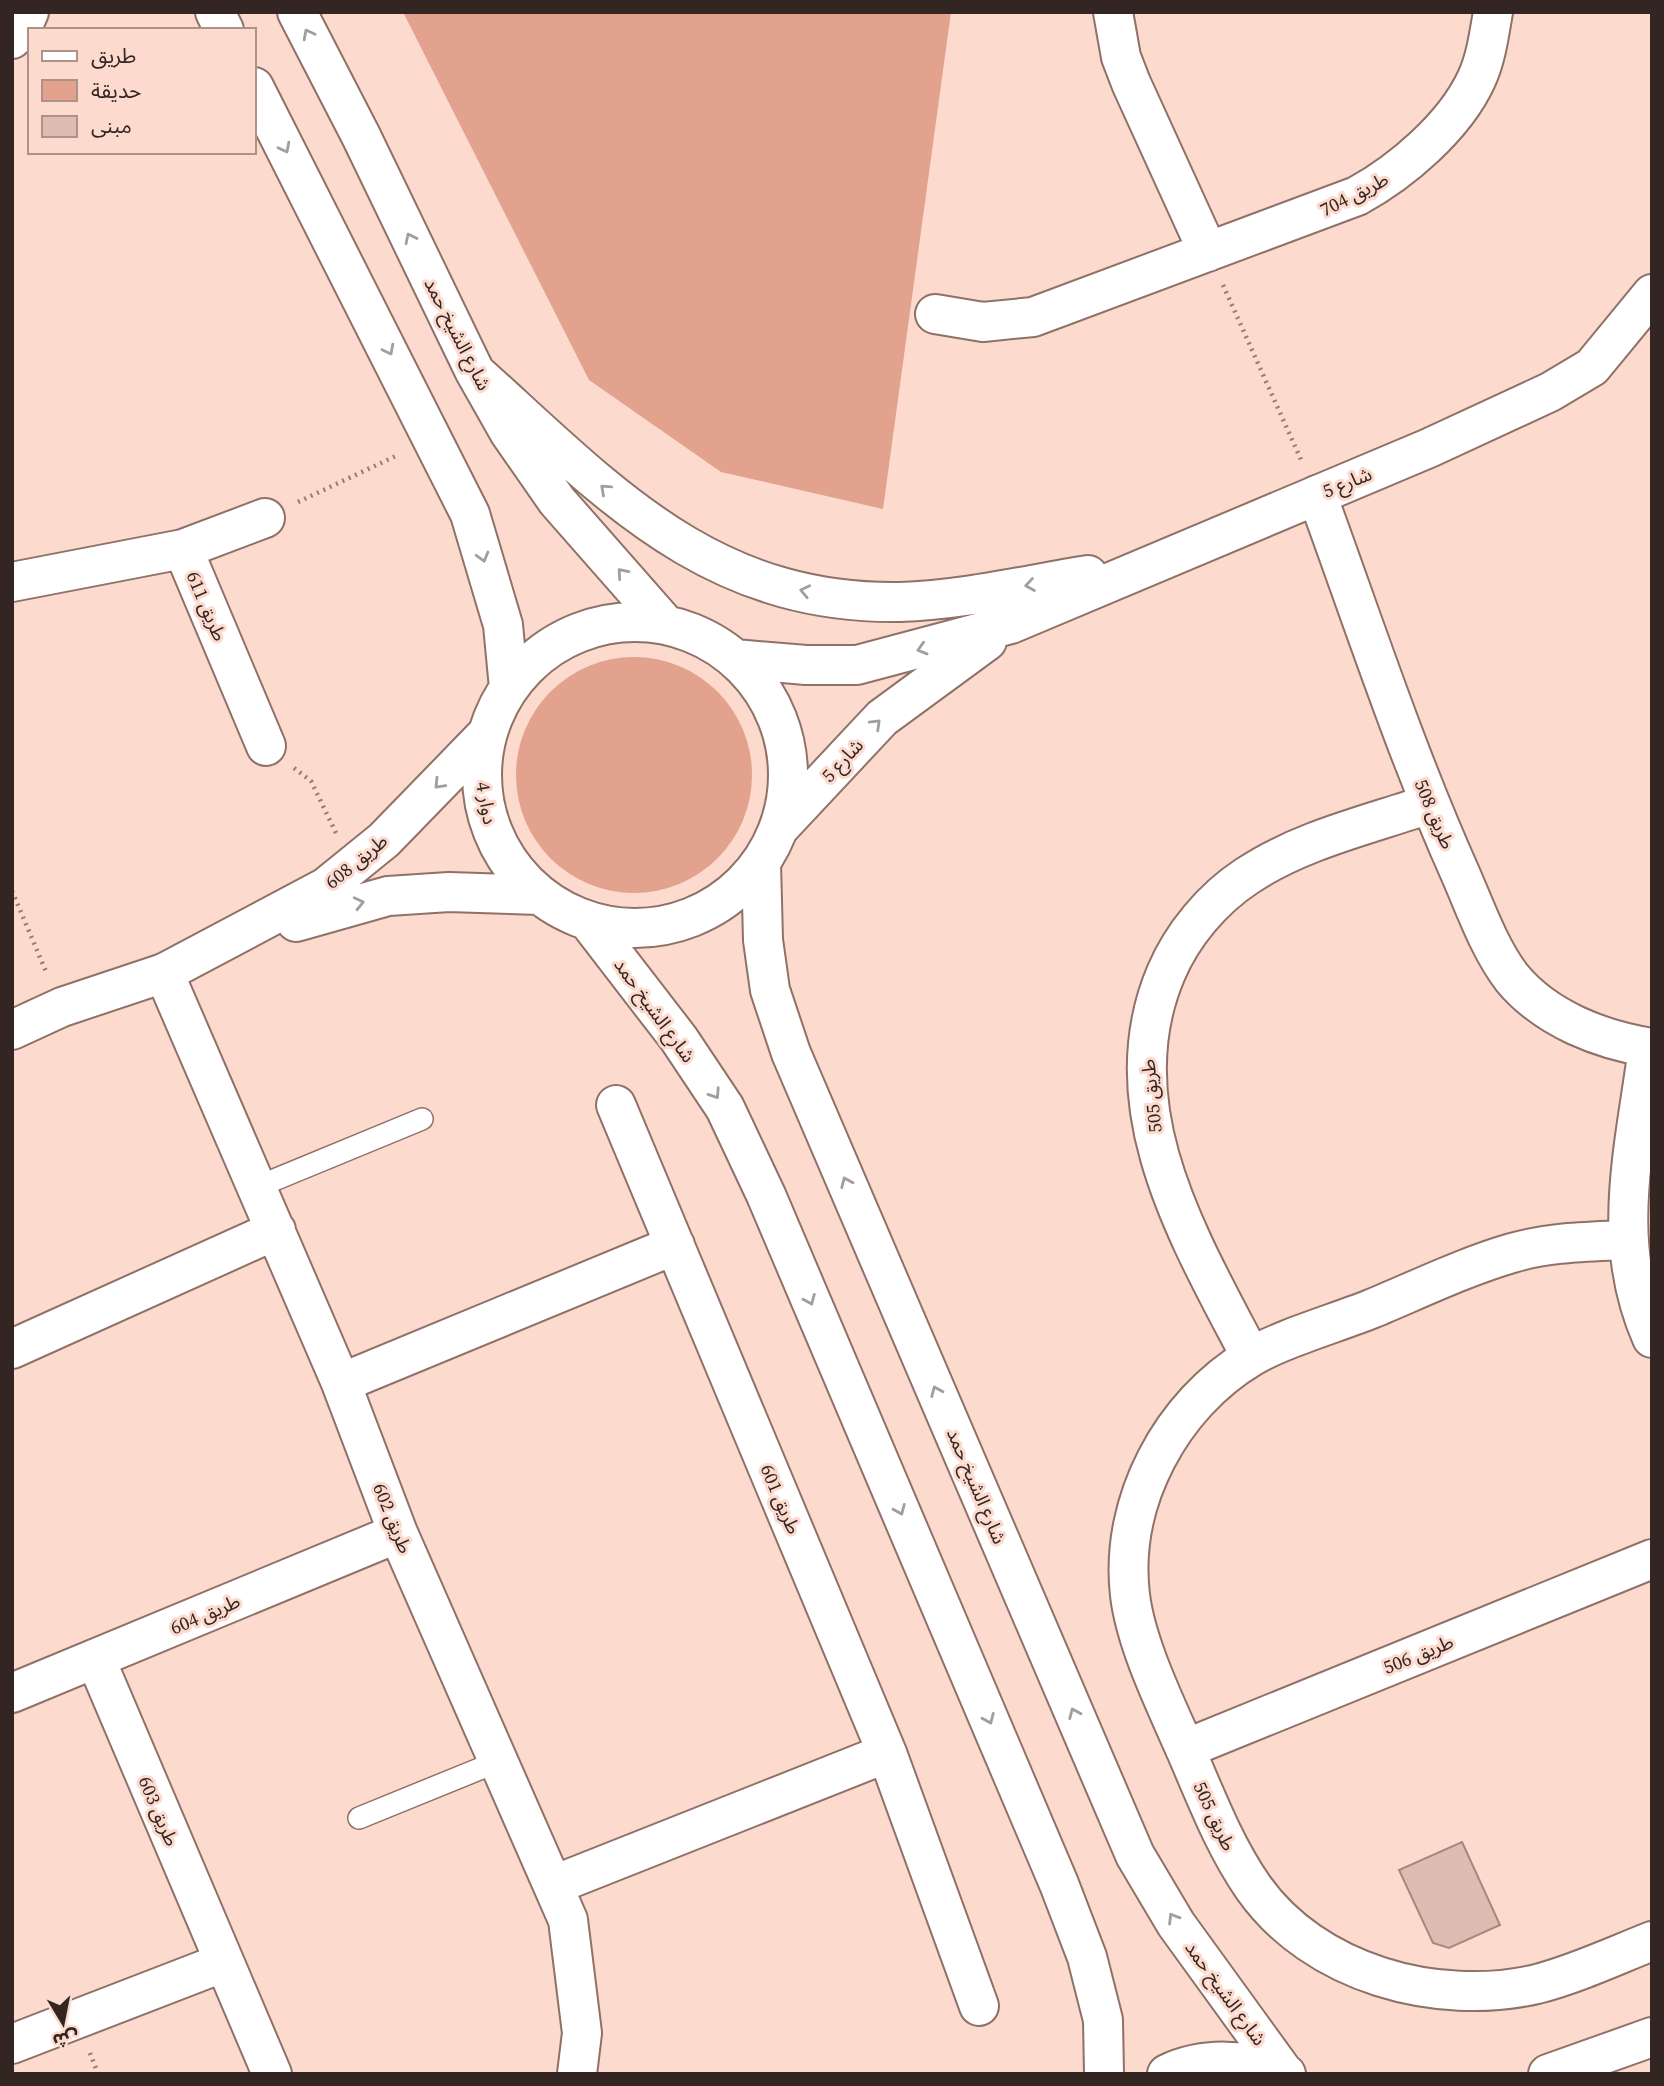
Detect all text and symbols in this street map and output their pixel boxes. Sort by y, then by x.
legend [28,28,256,154]
one-way arrow [303,29,317,41]
text: طريق [91,41,136,70]
text: حديقة [91,76,141,105]
text: مبنى [91,111,132,140]
one-way arrow [277,141,290,153]
street label: طريق 704 [1315,166,1393,222]
one-way arrow [404,233,418,245]
street label: شارع الشيخ حمد [417,273,498,396]
one-way arrow [381,343,394,355]
street label: شارع 5 [1318,460,1376,505]
one-way arrow [600,485,613,497]
one-way arrow [474,551,489,563]
street label: طريق 611 [181,567,233,645]
one-way arrow [618,568,630,581]
one-way arrow [1024,577,1036,592]
one-way arrow [799,585,811,600]
one-way arrow [917,641,929,656]
one-way arrow [868,720,881,733]
street label: شارع 5 [815,732,870,788]
street label: طريق 508 [1409,775,1461,853]
one-way arrow [434,776,447,789]
street label: دوار 4 [470,780,504,826]
street label: طريق 608 [319,828,393,894]
one-way arrow [353,897,365,911]
street label: شارع الشيخ حمد [607,953,702,1069]
street label: طريق 505 [1134,1058,1168,1134]
one-way arrow [707,1086,719,1099]
one-way arrow [841,1177,855,1189]
one-way arrow [802,1293,816,1305]
one-way arrow [930,1386,944,1399]
street label: شارع الشيخ حمد [939,1424,1013,1549]
street label: طريق 601 [755,1460,807,1538]
street label: طريق 602 [367,1479,419,1557]
one-way arrow [891,1503,905,1515]
street label: طريق 604 [166,1588,244,1640]
street label: طريق 506 [1379,1628,1457,1680]
one-way arrow [1069,1708,1083,1720]
one-way arrow [980,1712,994,1724]
street label: طريق 603 [133,1772,185,1850]
street label: طريق 505 [1188,1777,1242,1855]
one-way arrow [1168,1912,1181,1925]
street label: شارع الشيخ حمد [1178,1936,1273,2052]
north arrow [28,1988,98,2058]
text: ش [51,2025,81,2055]

